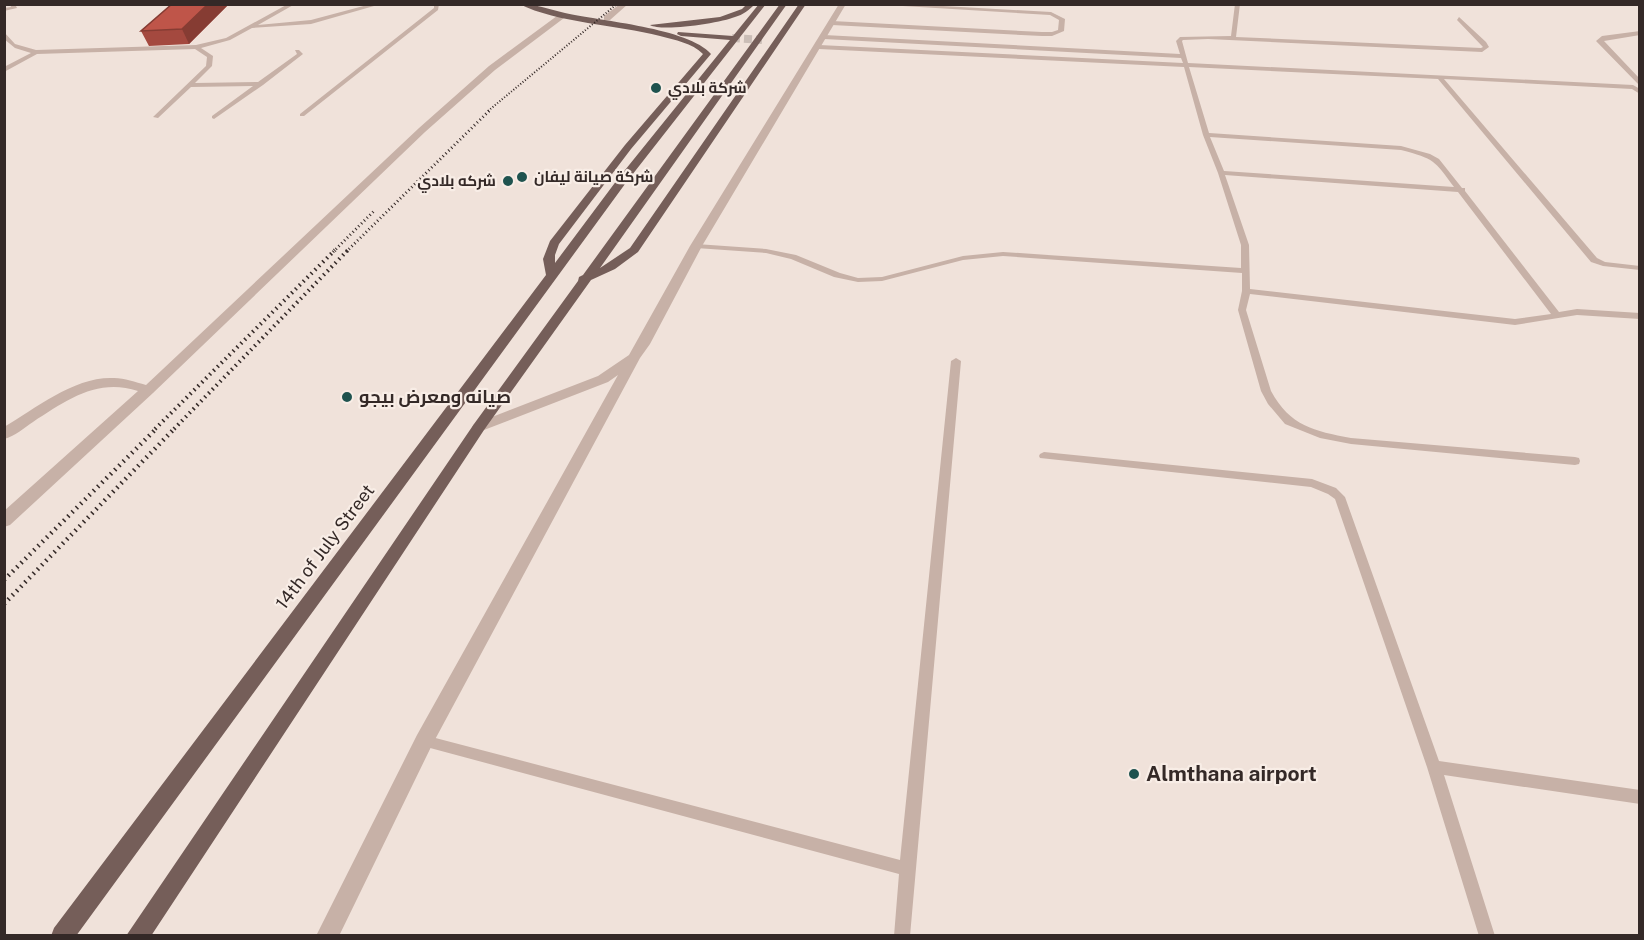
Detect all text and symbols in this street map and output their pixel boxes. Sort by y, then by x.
place label: شركة بلادي [668,79,747,100]
marker: شركة بلادي [649,81,663,95]
place label: شركة صيانة ليفان [534,168,653,186]
marker: شركة صيانة ليفان [515,170,529,184]
place label: شركه بلادي [417,172,496,193]
marker: شركه بلادي [501,174,515,188]
place label: صيانه ومعرض بيجو [359,386,511,408]
marker: صيانه ومعرض بيجو [340,390,354,404]
street label: 14th of July Street [271,480,378,613]
place label: Almthana airport [1146,761,1317,786]
marker: Almthana airport [1127,767,1141,781]

